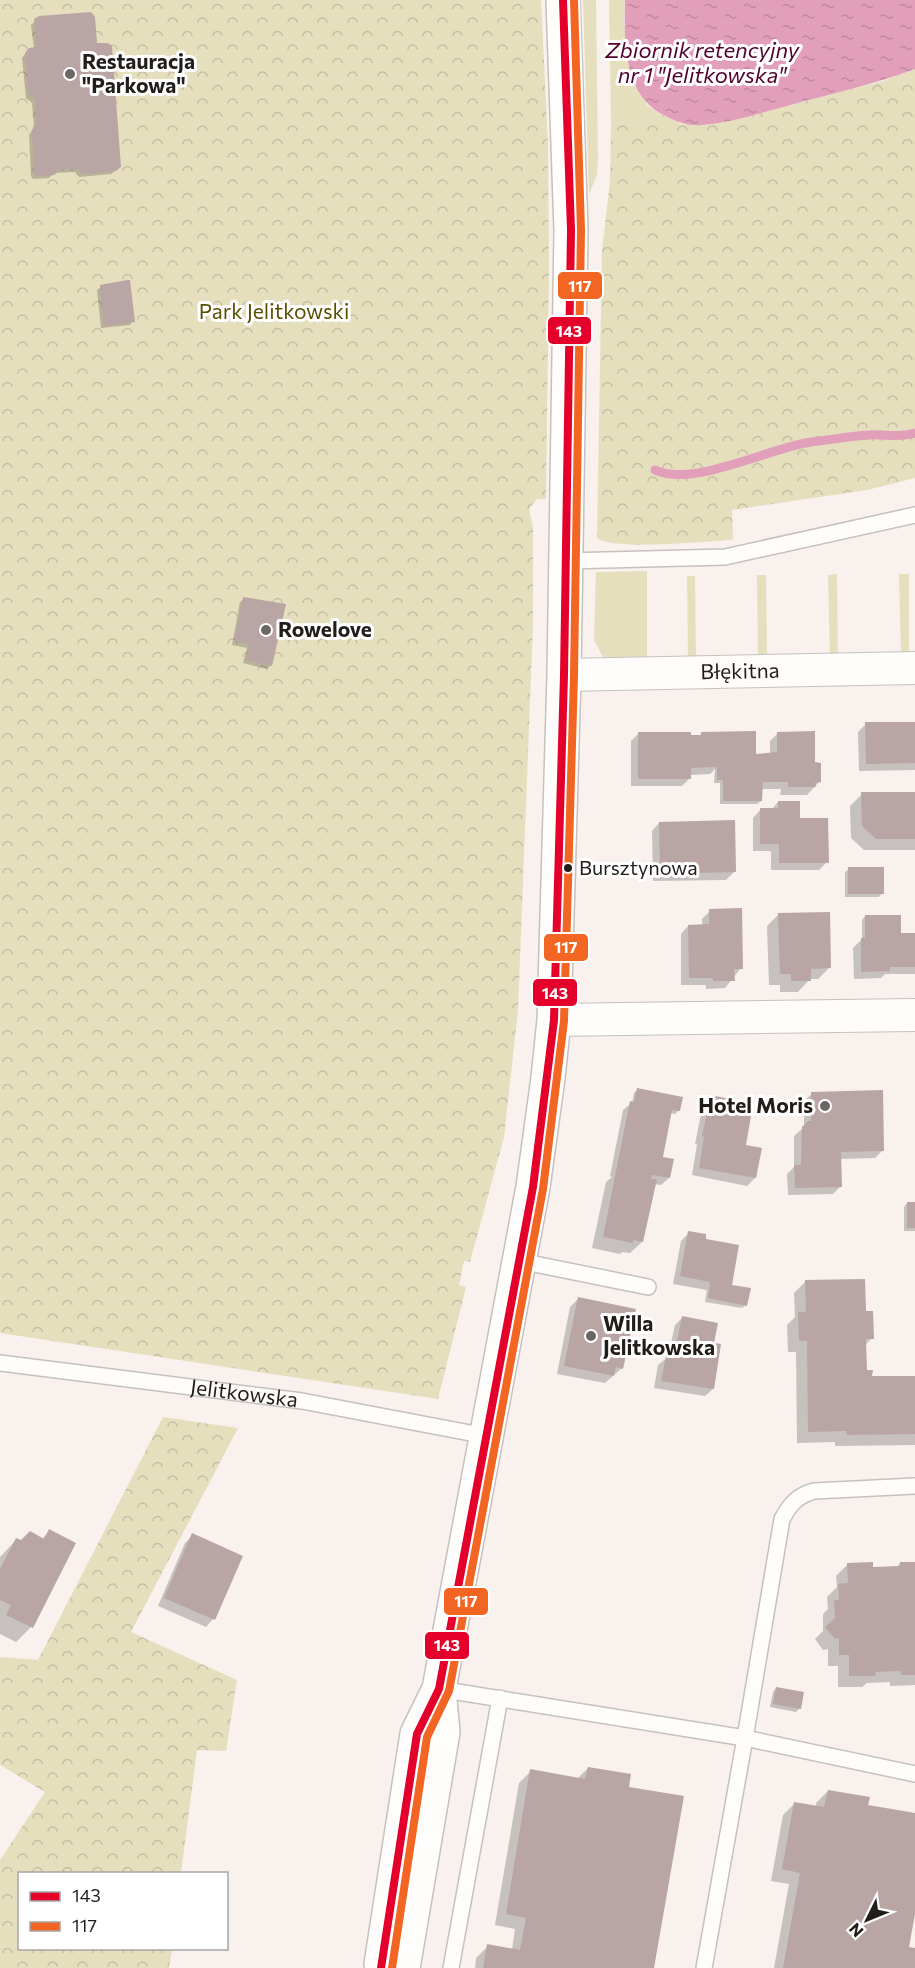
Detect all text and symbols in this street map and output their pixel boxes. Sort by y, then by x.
water label: Zbiornik retencyjny nr 1 "Jelitkowska" [604,36,800,88]
place label: Restauracja "Parkowa" [82,48,195,97]
marker: Restauracja "Parkowa" [63,67,77,81]
line badge: 117 [557,271,603,300]
text: 117 [568,276,592,295]
park label: Park Jelitkowski [199,298,349,323]
line badge: 143 [547,316,592,345]
text: 143 [556,321,582,340]
place label: Rowelove [278,616,372,641]
marker: Rowelove [259,623,273,637]
street label: Błękitna [700,657,780,683]
place label: Bursztynowa [579,855,698,879]
marker: Bursztynowa [562,862,574,874]
line badge: 117 [543,933,589,962]
text: 117 [554,937,578,956]
line badge: 143 [532,978,578,1007]
text: 143 [542,983,568,1002]
place label: Hotel Moris [698,1092,813,1117]
marker: Hotel Moris [818,1099,832,1113]
place label: Willa Jelitkowska [603,1310,715,1359]
marker: Willa Jelitkowska [584,1329,598,1343]
street label: Jelitkowska [189,1373,300,1411]
line badge: 117 [443,1587,489,1616]
text: 117 [454,1591,478,1610]
line badge: 143 [424,1631,470,1660]
text: 143 [434,1635,460,1654]
legend [18,1872,228,1950]
text: 143 [72,1884,101,1906]
north arrow [837,1890,897,1950]
text: 117 [72,1914,97,1936]
text: N [845,1920,867,1941]

